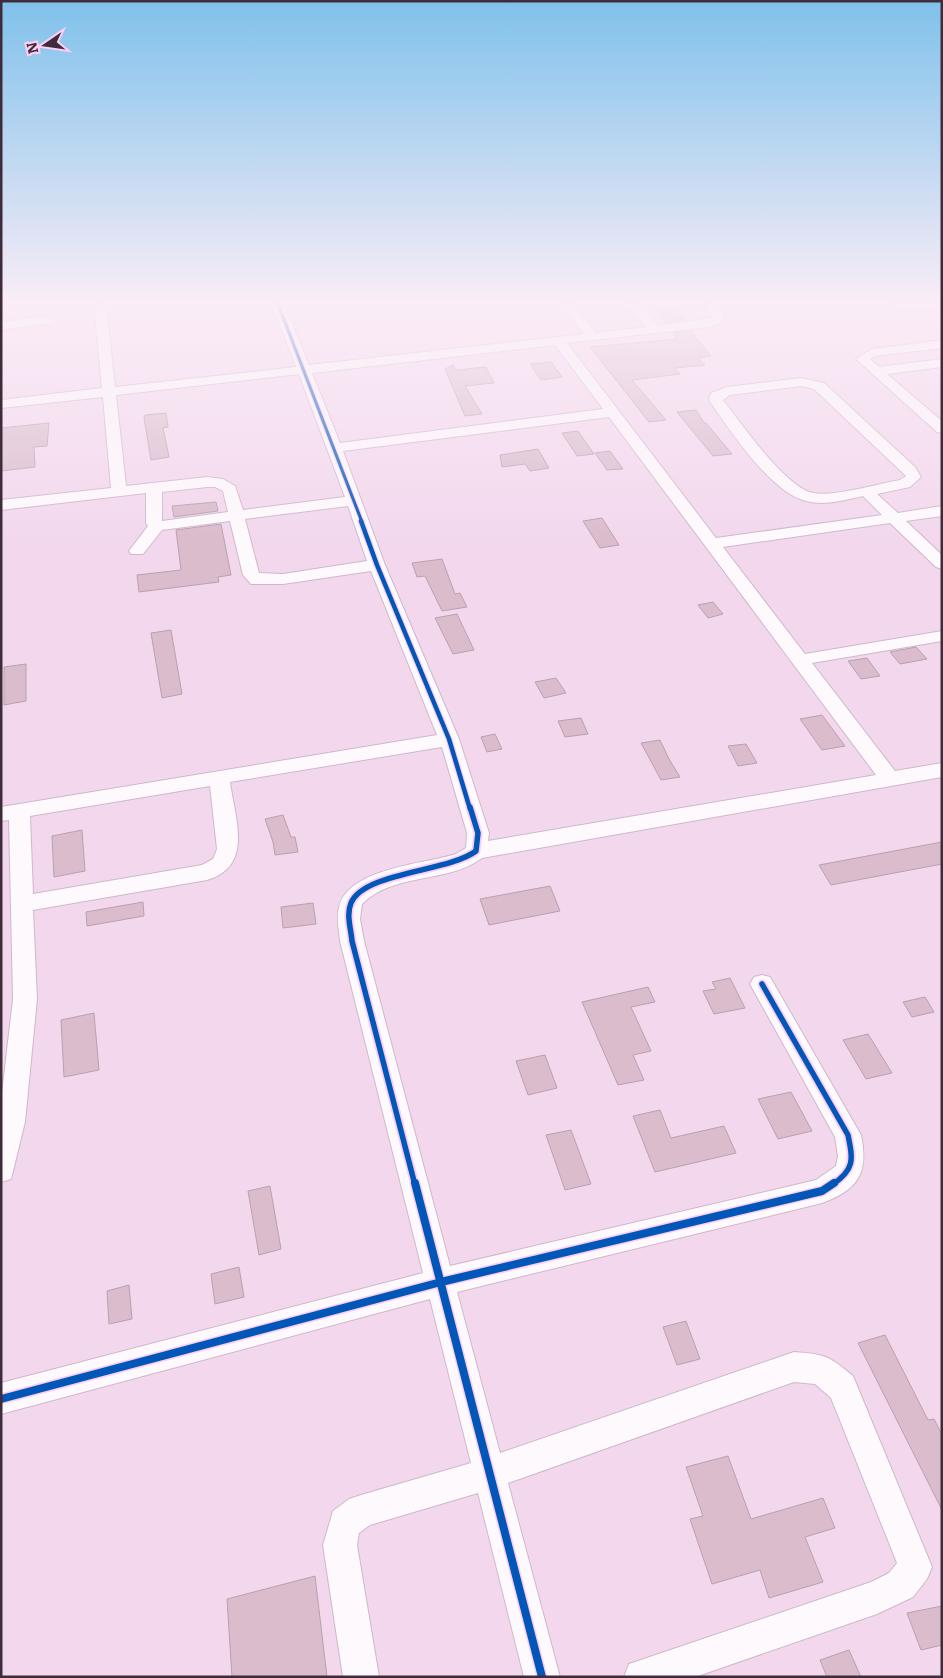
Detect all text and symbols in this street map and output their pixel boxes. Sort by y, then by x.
north arrow [20,20,70,70]
text: N [20,40,42,56]

